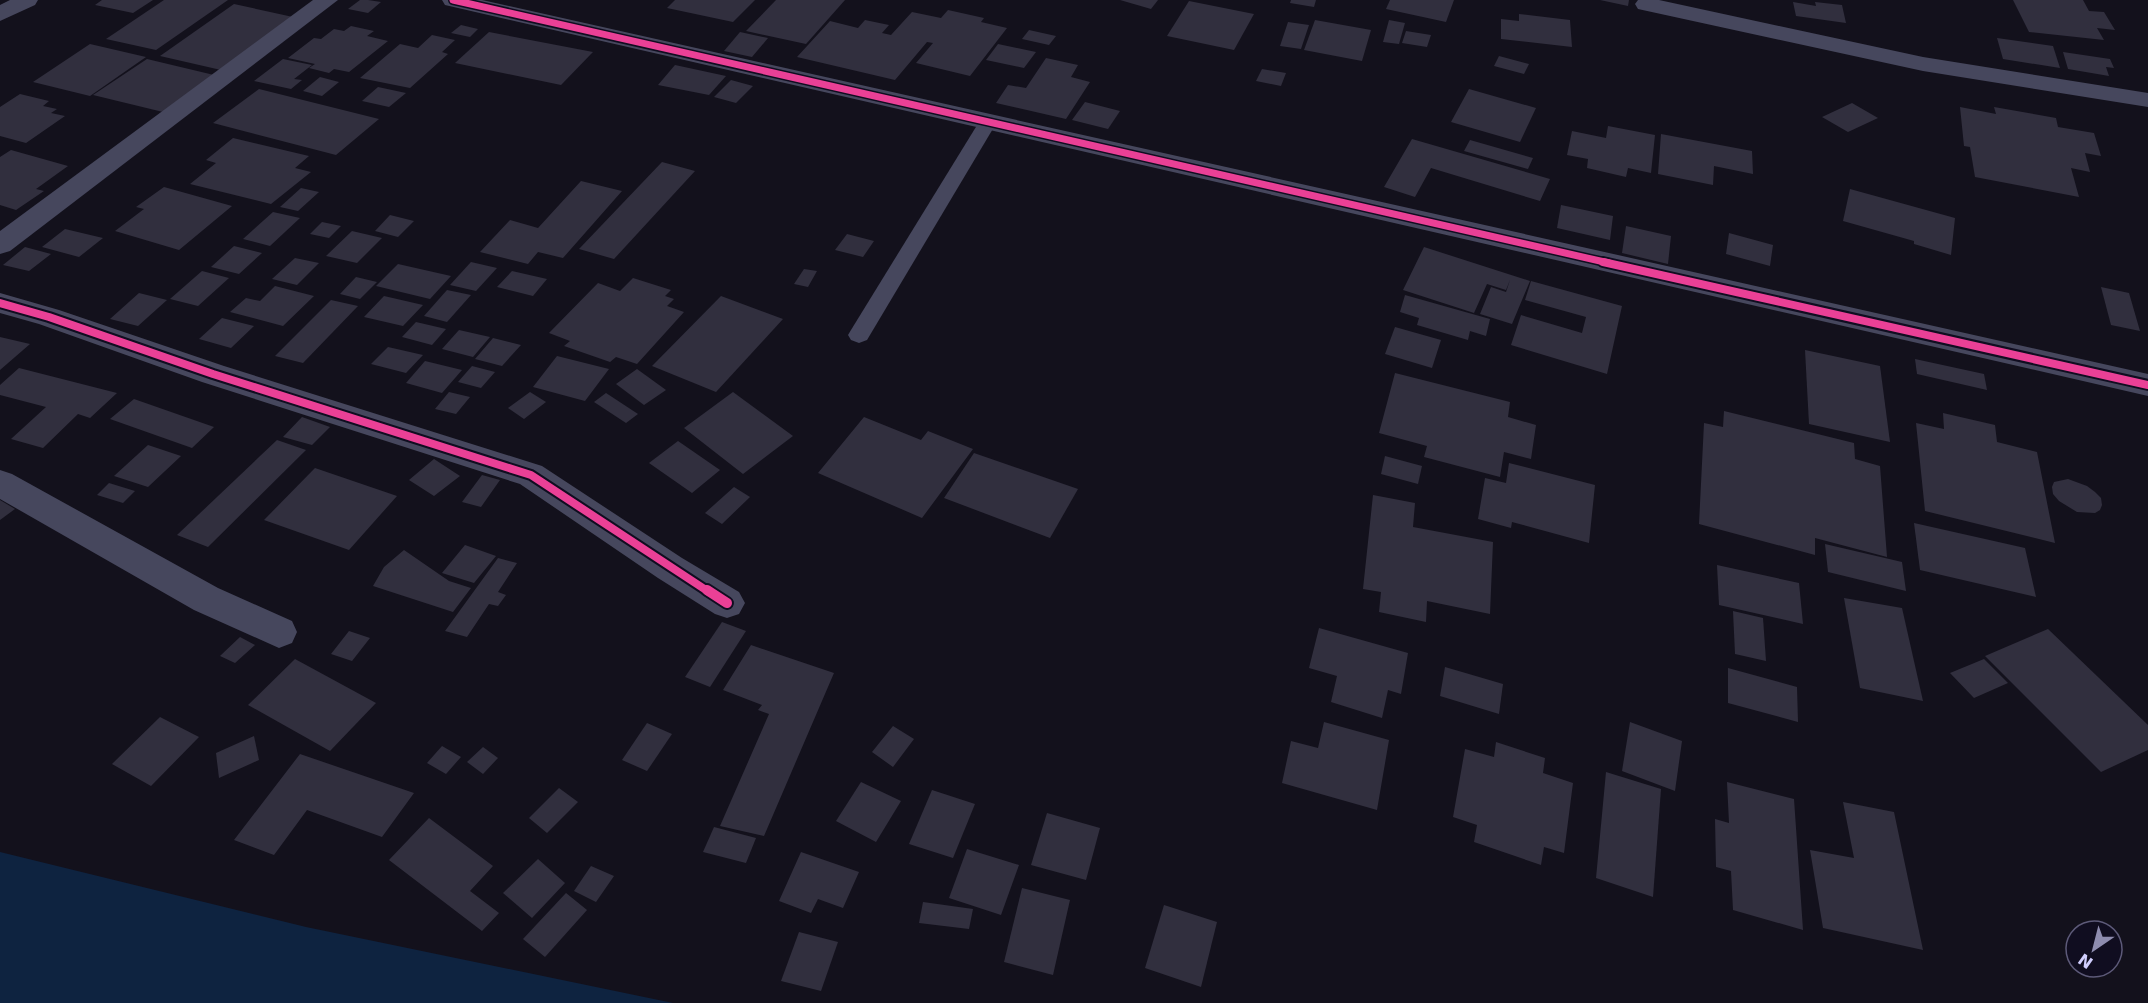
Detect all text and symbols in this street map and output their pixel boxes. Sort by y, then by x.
north arrow [2064,919,2124,979]
text: N [2075,949,2097,972]

